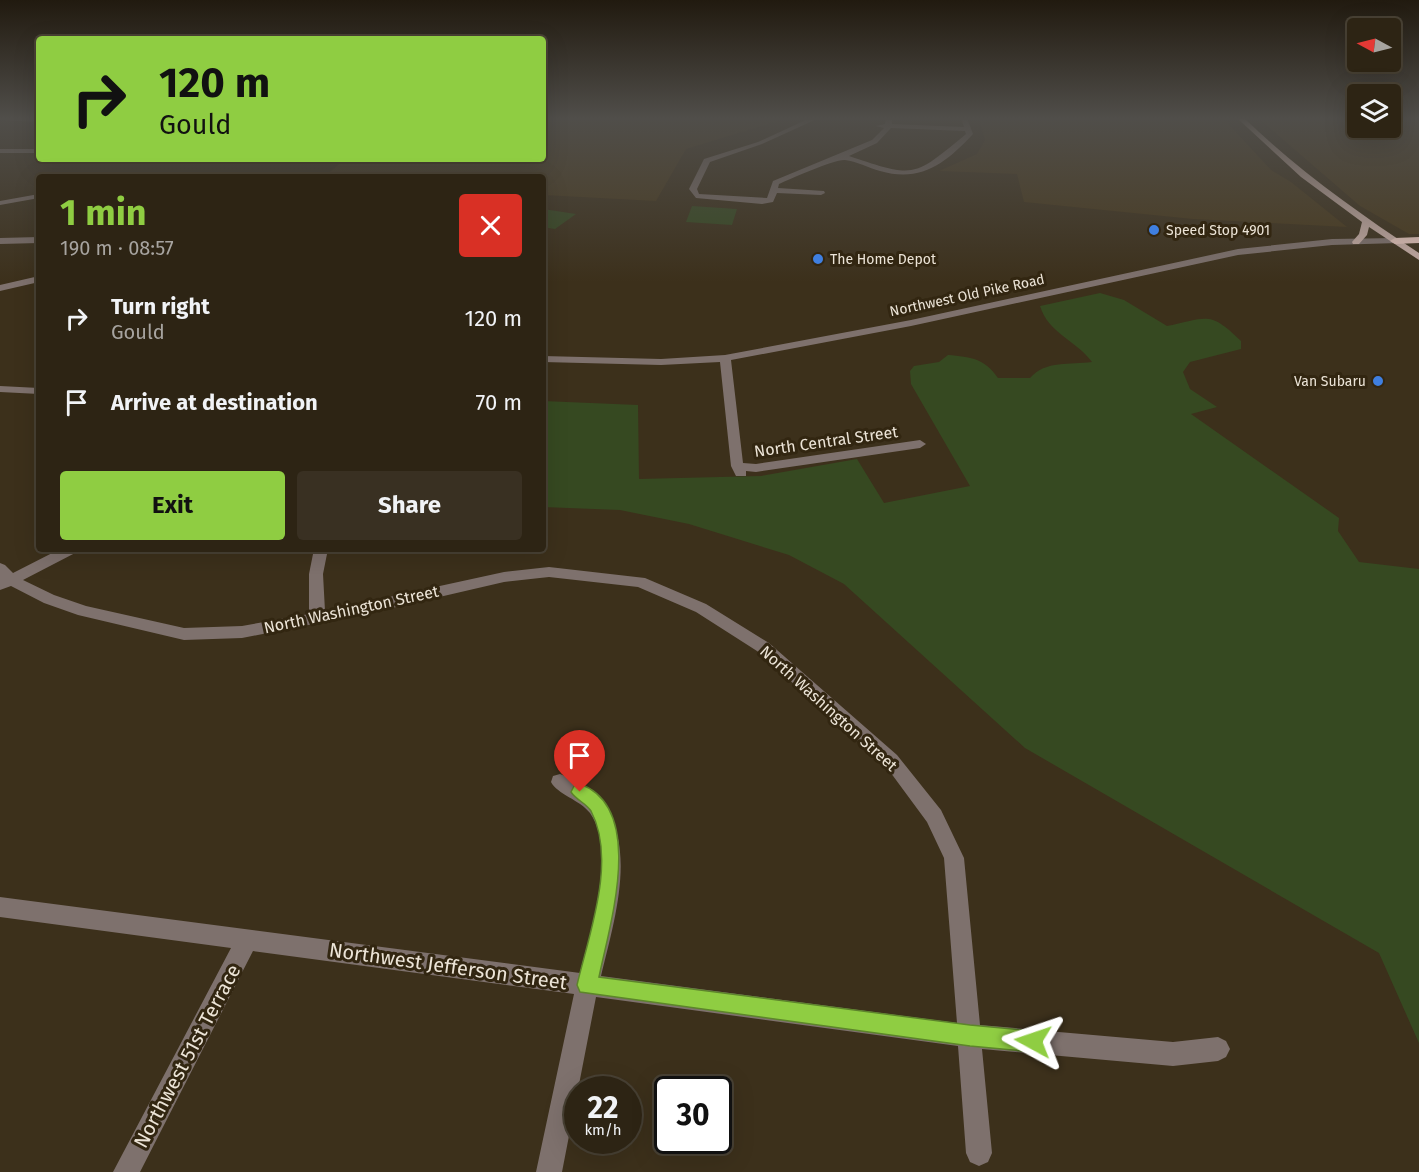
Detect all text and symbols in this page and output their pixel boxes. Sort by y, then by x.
north arrow [1347,18,1401,72]
map controls [1347,18,1401,138]
text: 120 m [159,58,270,108]
icon: right [60,60,138,138]
button: layers [1347,84,1401,138]
text: Gould [159,109,231,141]
text: 1 min [60,191,147,235]
button: close [459,194,522,257]
place label: Speed Stop 4901 [1166,222,1270,239]
marker: Speed Stop 4901 [1147,223,1161,237]
text: 190 m · 08:57 [60,236,174,260]
place label: The Home Depot [830,251,937,268]
marker: The Home Depot [811,252,825,266]
street label: Northwest Old Pike Road [888,271,1046,320]
text: Turn right [111,293,210,320]
icon: right [60,302,93,335]
text: 120 m [465,305,522,332]
text: Gould [111,320,165,344]
place label: Van Subaru [1294,373,1366,390]
marker: Van Subaru [1371,374,1385,388]
icon: arrive [60,386,93,419]
text: Arrive at destination [111,389,318,416]
text: 70 m [476,389,522,416]
street label: North Central Street [753,422,899,461]
button: Exit [60,471,285,540]
button: Share [297,471,522,540]
street label: North Washington Street [262,582,440,637]
street label: North Washington Street [756,642,901,775]
pin [554,730,605,792]
icon: arrive [563,739,596,772]
street label: Northwest Jefferson Street [328,937,569,995]
street label: Northwest 51st Terrace [128,960,246,1152]
position arrow [1001,1009,1065,1073]
speed limit sign: 30 [654,1076,732,1154]
text: 22 [587,1090,619,1126]
text: km/h [584,1121,622,1139]

